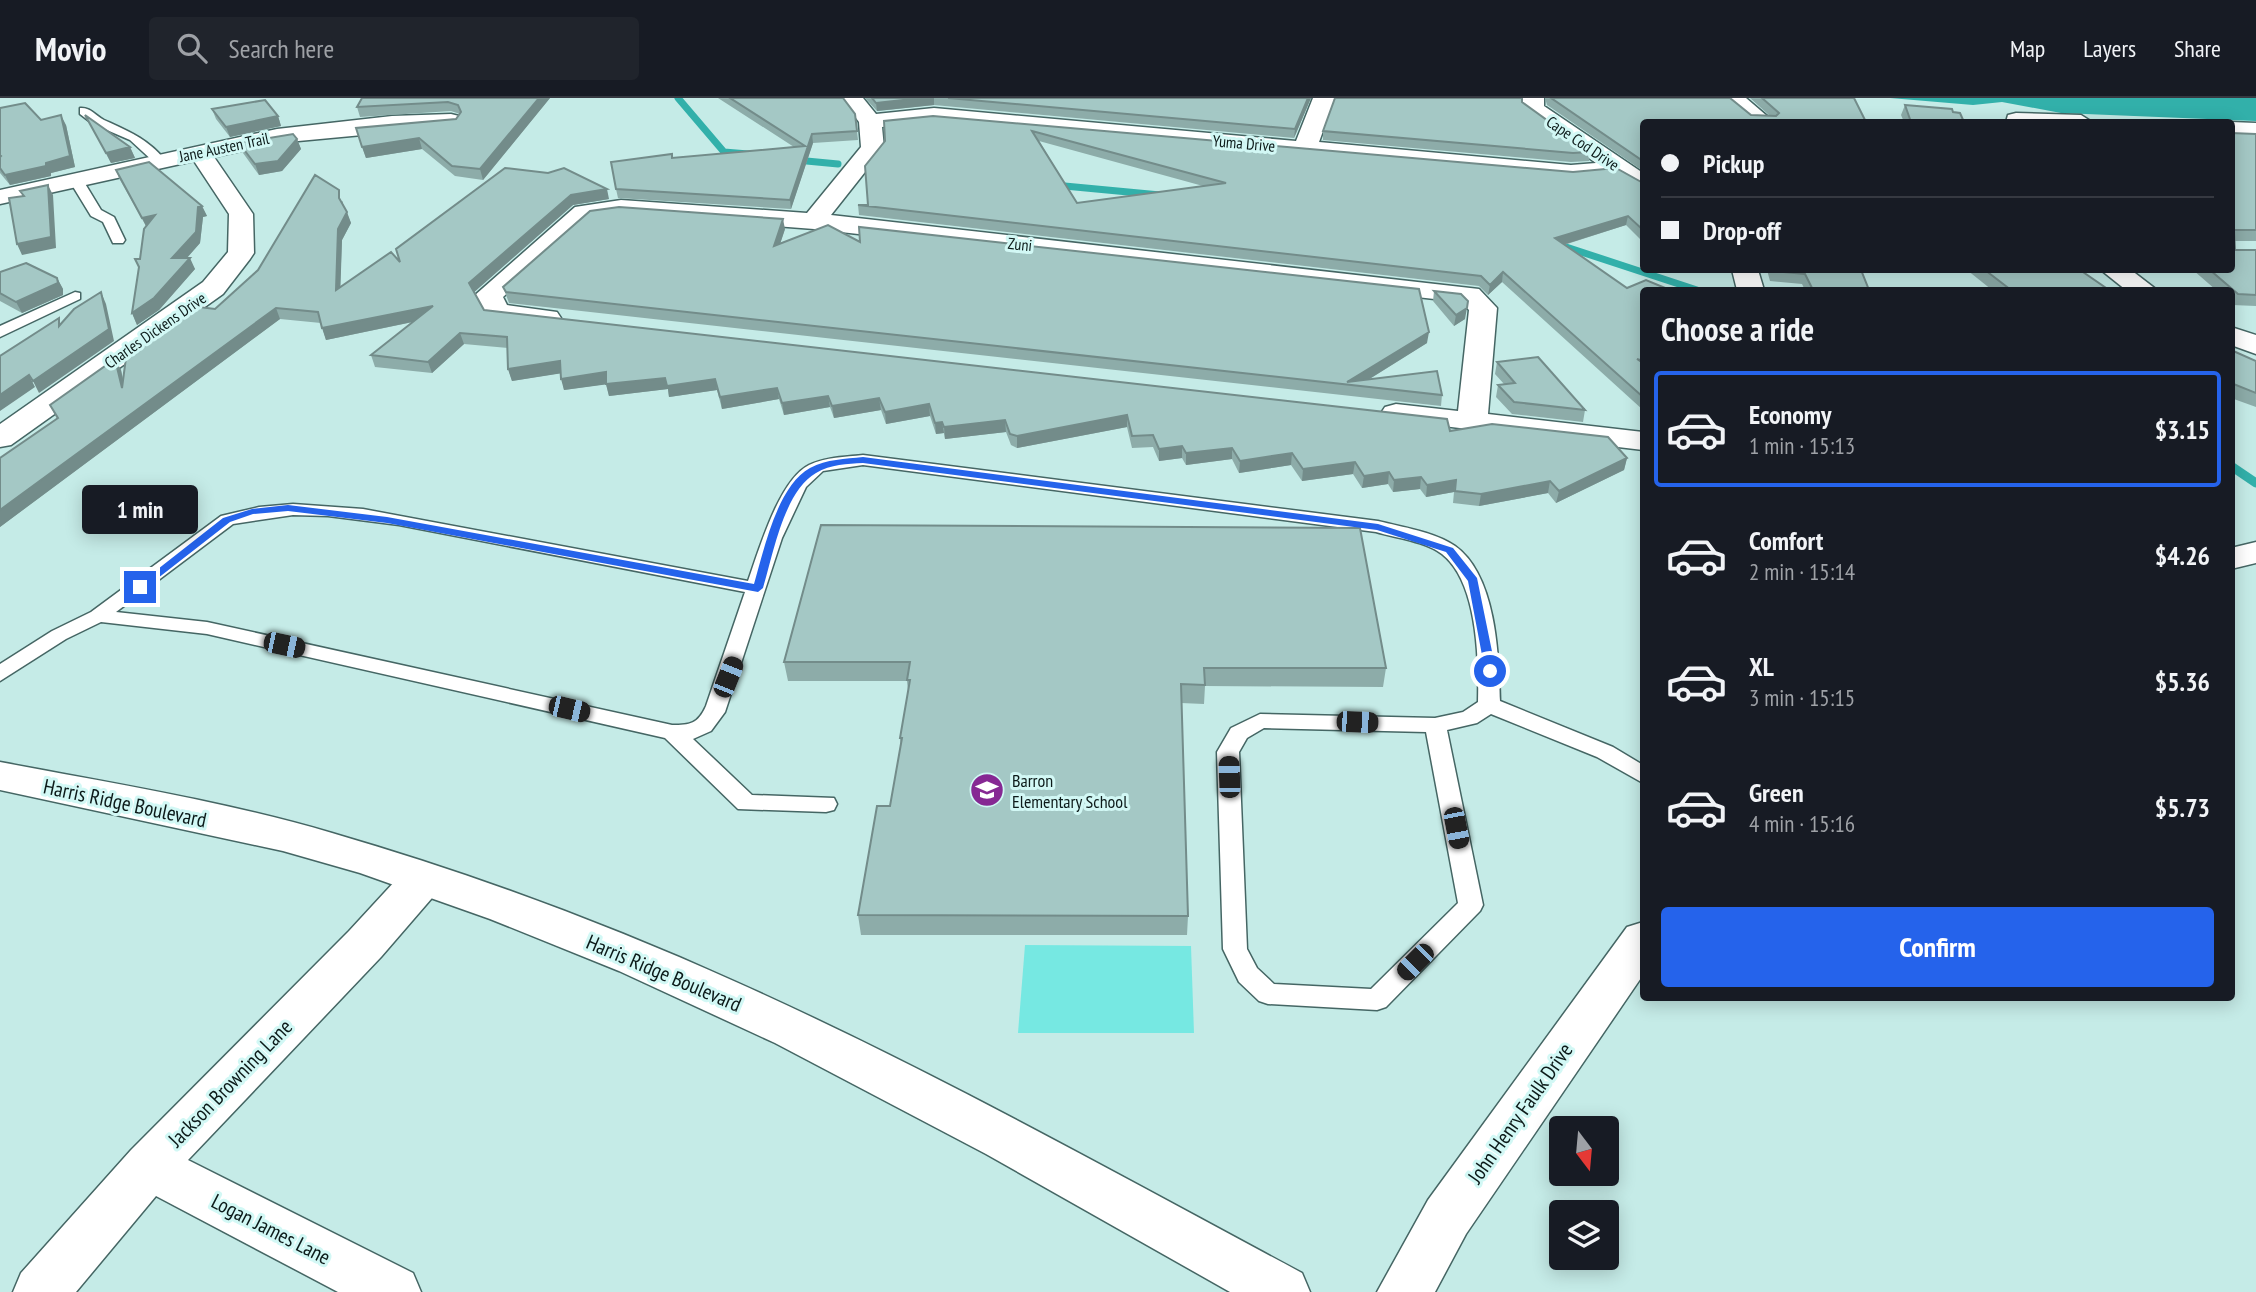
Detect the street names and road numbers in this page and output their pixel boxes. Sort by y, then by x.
street label: Cape Cod Drive [1543,111,1623,175]
street label: Jane Austen Trail [176,128,271,166]
street label: Yuma Drive [1212,130,1276,156]
street label: Zuni [1007,233,1033,255]
street label: Charles Dickens Drive [100,288,210,372]
street label: Harris Ridge Boulevard [41,773,209,833]
street label: Harris Ridge Boulevard [582,928,746,1018]
street label: Jackson Browning Lane [162,1014,298,1153]
street label: John Henry Faulk Drive [1461,1038,1578,1189]
street label: Logan James Lane [207,1187,335,1271]

